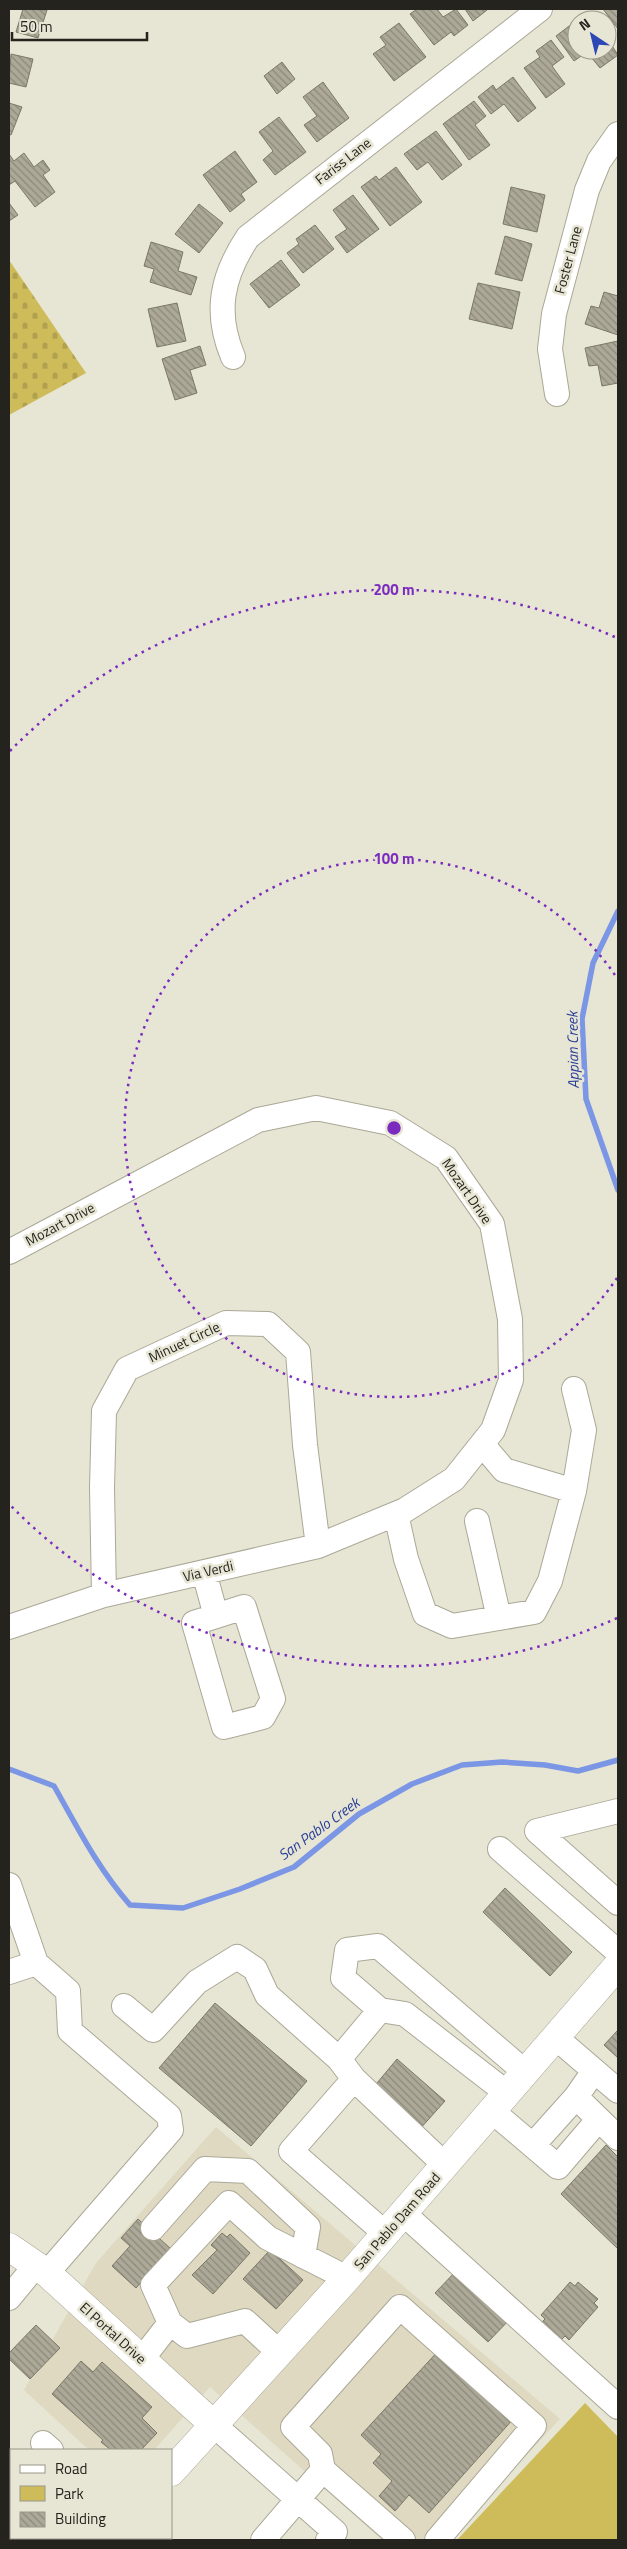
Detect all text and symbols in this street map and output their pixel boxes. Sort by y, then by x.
scale bar [12,10,148,42]
north arrow [567,10,617,60]
text: N [574,13,594,35]
text: 50 m [20,15,53,38]
street label: Fariss Lane [310,132,375,189]
street label: Foster Lane [548,224,587,296]
text: 200 m [373,578,415,601]
text: 100 m [373,847,415,870]
water label: Appian Creek [560,1009,585,1089]
centre of rings [385,1119,403,1137]
street label: Mozart Drive [437,1154,498,1228]
street label: Mozart Drive [21,1196,98,1251]
street label: Minuet Circle [145,1316,223,1367]
street label: Via Verdi [181,1555,235,1587]
water label: San Pablo Creek [273,1790,366,1866]
street label: San Pablo Dam Road [348,2167,445,2274]
street label: El Portal Drive [75,2297,151,2368]
legend [10,2449,172,2539]
text: Road [55,2457,87,2480]
text: Park [55,2482,84,2505]
text: Building [55,2507,106,2530]

